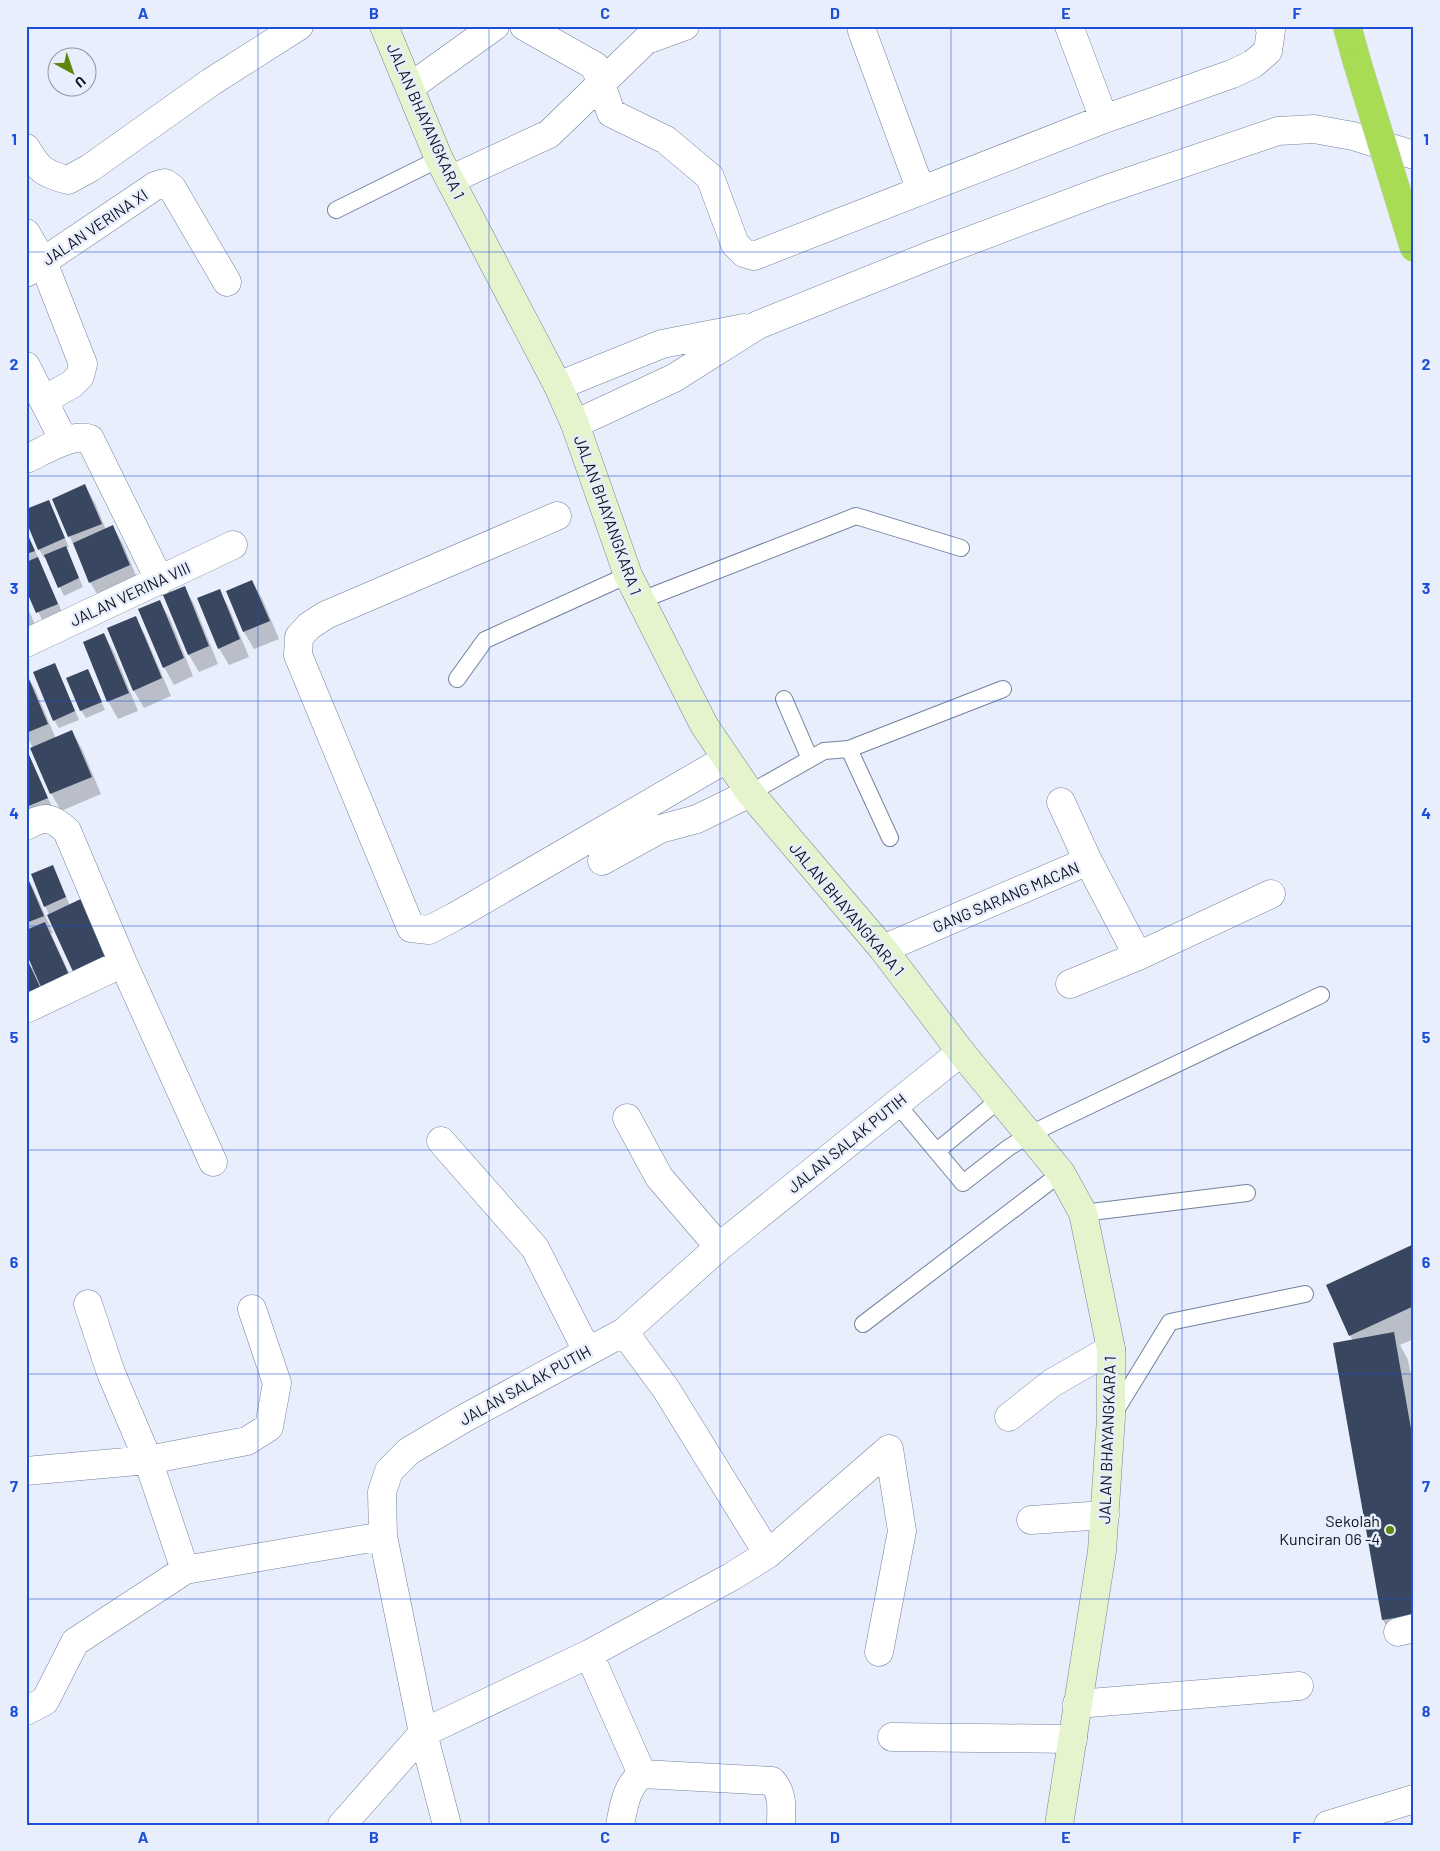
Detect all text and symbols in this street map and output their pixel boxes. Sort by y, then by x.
text: A [138,3,149,22]
text: B [369,3,379,22]
text: C [600,3,610,22]
text: D [830,3,840,22]
text: E [1061,3,1071,22]
text: F [1293,3,1302,22]
street label: JALAN BHAYANGKARA 1 [384,40,469,202]
north arrow [48,48,98,98]
text: U [72,73,90,92]
text: 1 [11,129,17,148]
text: 1 [1423,129,1429,148]
street label: JALAN VERINA XI [39,184,151,269]
text: 2 [10,354,19,373]
text: 2 [1422,354,1431,373]
street label: JALAN BHAYANGKARA 1 [571,432,646,597]
street label: JALAN VERINA VIII [67,557,193,630]
text: 3 [10,578,18,597]
text: 3 [1422,578,1430,597]
text: 4 [9,803,19,822]
text: 4 [1421,803,1431,822]
street label: JALAN BHAYANGKARA 1 [786,838,909,979]
street label: GANG SARANG MACAN [930,857,1082,936]
text: 5 [10,1027,19,1046]
text: 5 [1422,1027,1431,1046]
street label: JALAN SALAK PUTIH [783,1089,910,1196]
text: 6 [10,1252,19,1271]
text: 6 [1422,1252,1431,1271]
street label: JALAN SALAK PUTIH [456,1341,594,1429]
street label: JALAN BHAYANGKARA 1 [1094,1355,1119,1524]
text: 7 [10,1476,18,1495]
text: 7 [1422,1476,1430,1495]
place label: Sekolah Kunciran 06 -4 [1279,1511,1380,1548]
marker: Sekolah Kunciran 06 -4 [1384,1524,1396,1536]
text: 8 [10,1701,19,1720]
text: 8 [1422,1701,1431,1720]
text: A [138,1827,149,1846]
text: B [369,1827,379,1846]
text: C [600,1827,610,1846]
text: D [830,1827,840,1846]
text: E [1061,1827,1071,1846]
text: F [1293,1827,1302,1846]

